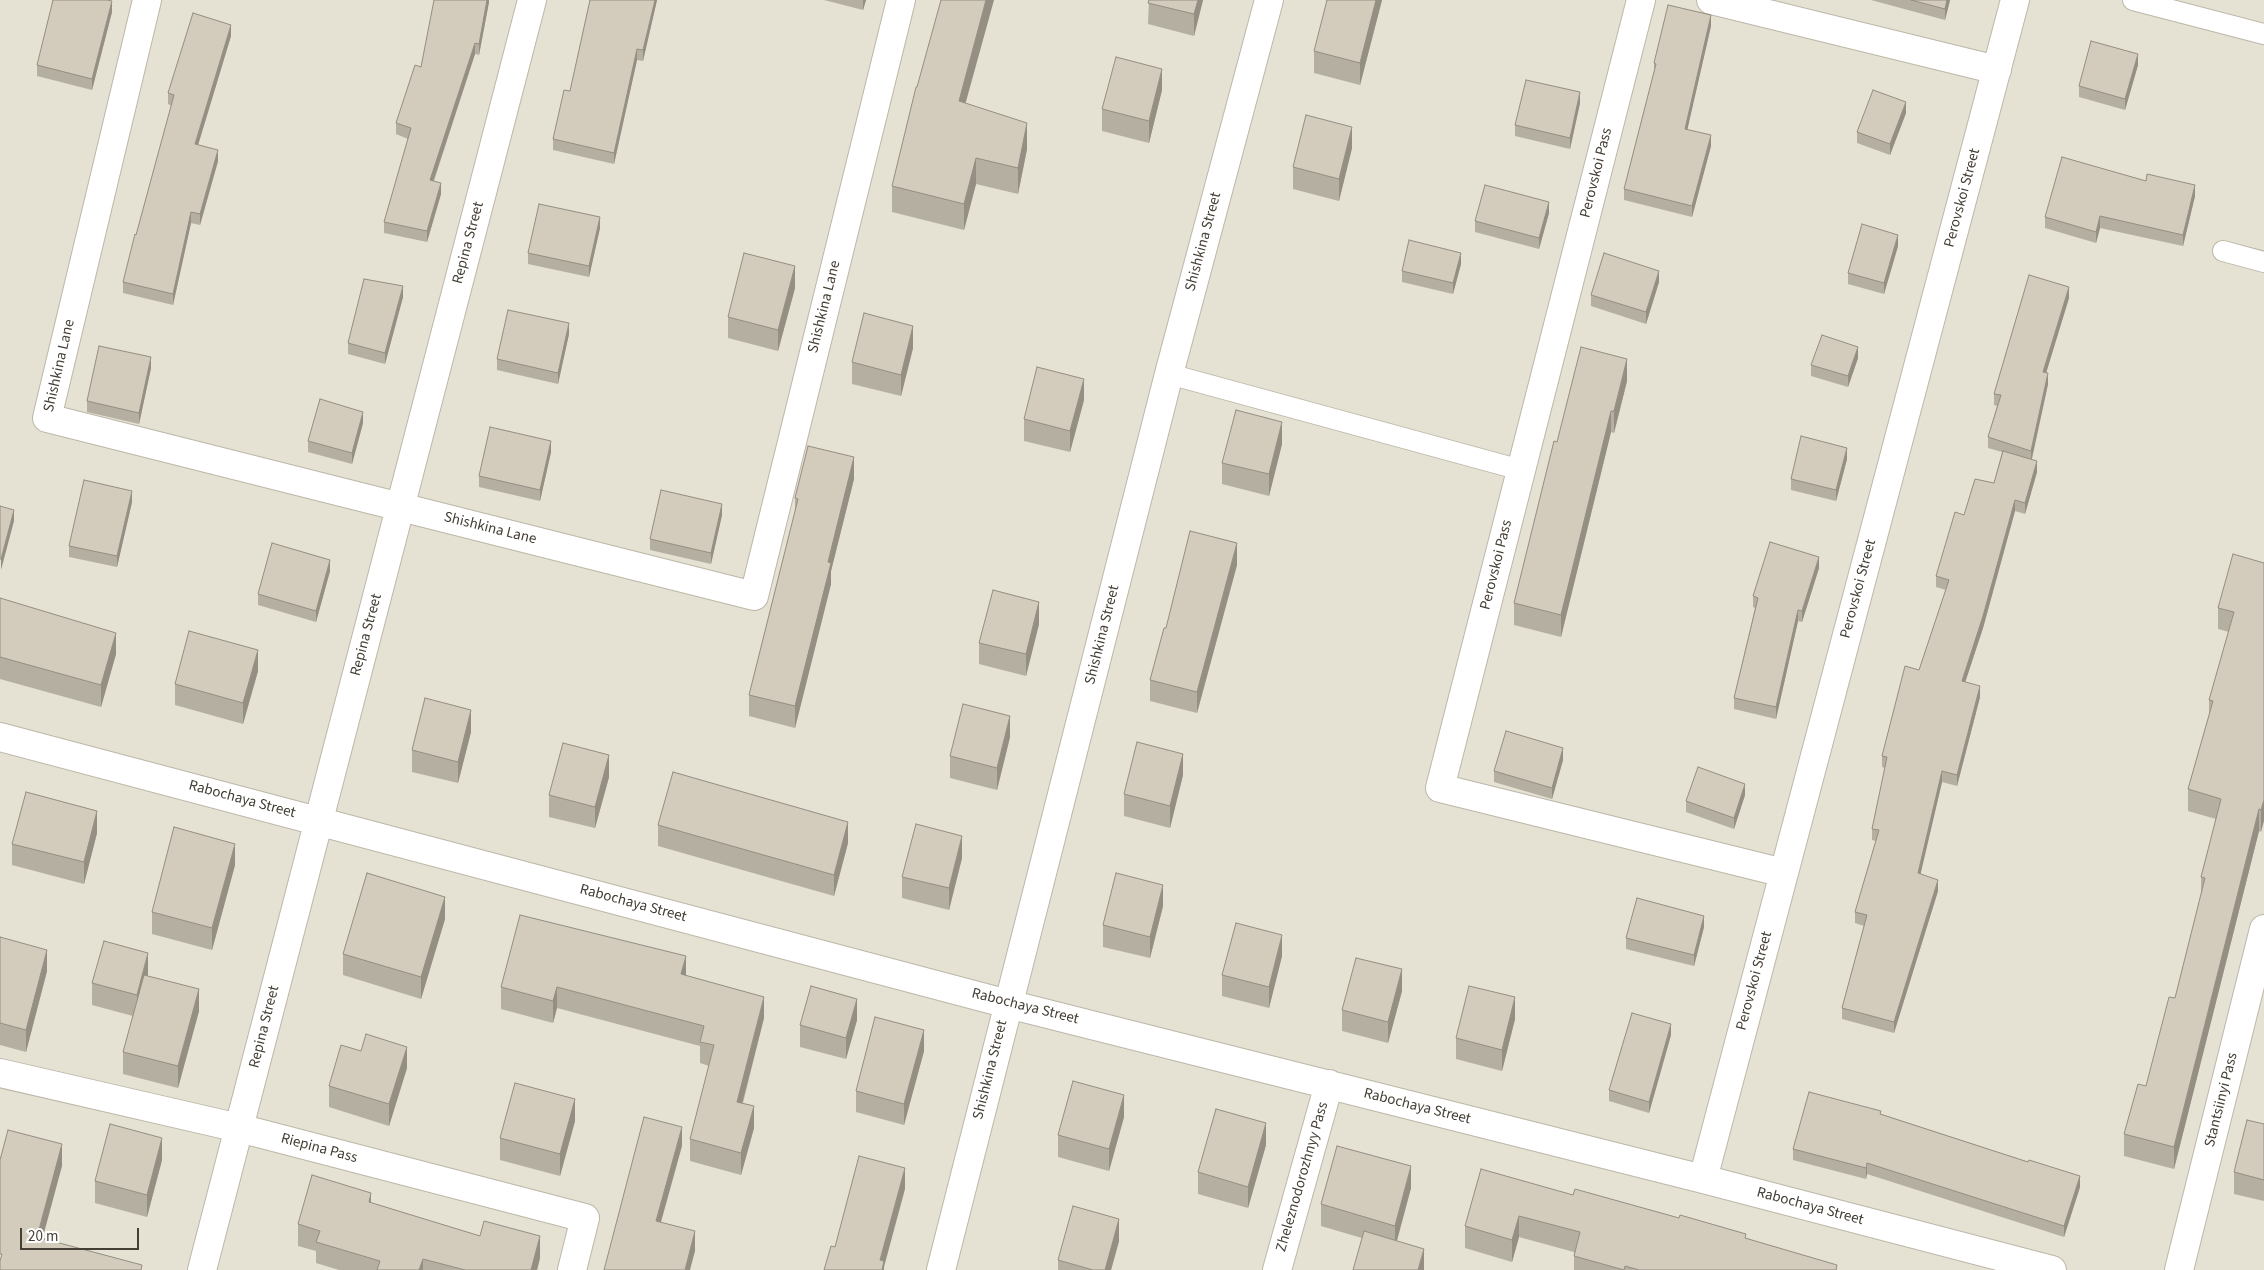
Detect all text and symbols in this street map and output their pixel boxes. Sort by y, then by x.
street label: Perovskoi Pass [1577,126,1617,220]
street label: Perovskoi Street [1941,147,1985,249]
street label: Shishkina Street [1182,191,1226,293]
street label: Repina Street [449,200,489,286]
street label: Shishkina Lane [805,259,845,355]
street label: Shishkina Lane [41,318,79,414]
street label: Shishkina Lane [442,509,538,549]
street label: Perovskoi Pass [1477,518,1517,612]
street label: Perovskoi Street [1837,538,1881,640]
street label: Shishkina Street [1082,583,1124,687]
street label: Repina Street [347,592,387,678]
street label: Rabochaya Street [187,777,297,823]
street label: Rabochaya Street [578,881,688,927]
street label: Perovskoi Street [1733,930,1777,1032]
street label: Repina Street [246,984,284,1070]
street label: Rabochaya Street [970,985,1080,1029]
street label: Shishkina Street [970,1018,1012,1122]
street label: Stantsiinyi Pass [2202,1051,2242,1149]
street label: Rabochaya Street [1362,1085,1472,1129]
street label: Zheleznodorozhnyy Pass [1273,1100,1333,1254]
street label: Riepina Pass [279,1130,359,1168]
street label: Rabochaya Street [1755,1184,1865,1230]
scale bar [22,1218,141,1250]
text: 20 m [28,1226,58,1247]

